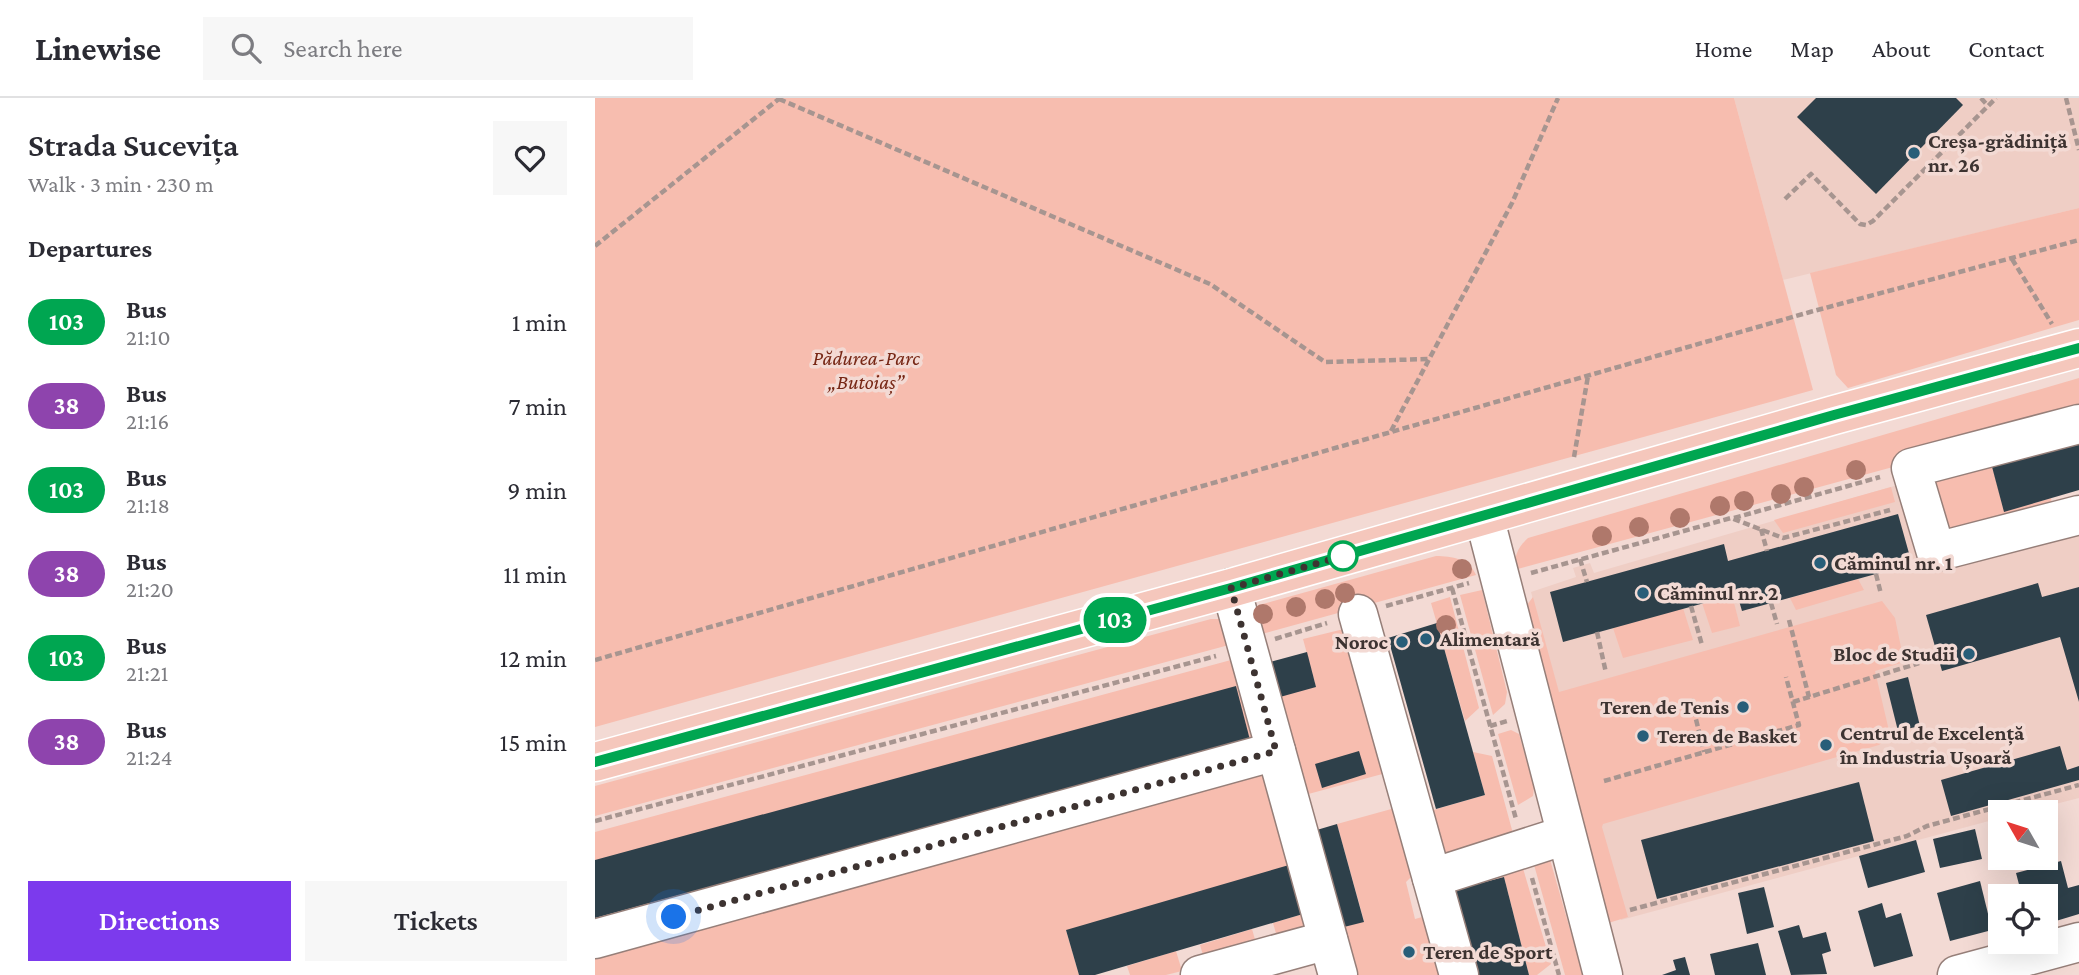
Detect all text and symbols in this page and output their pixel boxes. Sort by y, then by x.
search box [203,17,693,80]
icon: search [227,29,265,67]
text: Linewise [35,30,161,67]
text: Search here [283,34,403,63]
text: Home [1695,35,1752,62]
text: Map [1790,35,1834,62]
text: About [1872,35,1930,62]
text: Contact [1968,35,2044,62]
button: heart [493,121,567,195]
text: Strada Sucevița [28,126,239,163]
place label: Creșa-grădiniță nr. 26 [1928,129,2068,177]
marker: Creșa-grădiniță nr. 26 [1906,145,1922,161]
text: Walk · 3 min · 230 m [28,171,214,197]
text: Departures [28,234,152,263]
text: Bus [126,295,167,324]
text: 103 [49,308,84,335]
text: 1 min [512,308,567,337]
text: 21:10 [126,324,171,350]
park label: Pădurea-Parc „Butoiaș” [812,346,920,395]
text: Bus [126,379,167,408]
text: 38 [54,392,79,419]
text: 7 min [508,392,567,421]
text: 21:16 [126,408,169,434]
text: Bus [126,463,167,492]
text: 103 [49,476,84,503]
text: 9 min [507,476,567,505]
text: 21:18 [126,492,170,518]
unlabelled marker [1328,541,1358,571]
text: Bus [126,547,167,576]
place label: Căminul nr. 1 [1834,551,1953,575]
marker: Căminul nr. 1 [1812,555,1828,571]
text: 38 [54,560,79,587]
text: 11 min [503,560,567,589]
text: 21:20 [126,576,174,602]
place label: Căminul nr. 2 [1657,581,1779,605]
marker: Căminul nr. 2 [1635,585,1651,601]
line badge: 103 [1075,597,1155,643]
text: 103 [1098,606,1132,633]
place label: Alimentară [1439,627,1541,651]
place label: Noroc [1335,630,1389,654]
text: Bus [126,631,167,660]
marker: Alimentară [1418,631,1434,647]
marker: Noroc [1394,634,1410,650]
place label: Bloc de Studii [1833,642,1955,666]
text: 103 [49,644,84,671]
text: 12 min [499,644,567,673]
marker: Bloc de Studii [1961,646,1977,662]
text: 21:21 [126,660,168,686]
place label: Teren de Tenis [1600,695,1729,719]
marker: Teren de Tenis [1735,699,1751,715]
text: Bus [126,715,167,744]
place label: Centrul de Excelență în Industria Ușoară [1839,721,2025,770]
place label: Teren de Basket [1657,724,1798,748]
text: 38 [54,728,79,755]
text: 15 min [500,728,567,757]
marker: Teren de Basket [1635,728,1651,744]
marker: Centrul de Excelență în Industria Ușoară [1818,737,1834,753]
text: 21:24 [126,744,173,770]
north arrow [1988,800,2058,870]
map controls [1988,800,2058,954]
button: Directions [28,881,291,961]
button: Tickets [305,881,567,961]
button: locate [1988,884,2058,954]
your location [656,899,691,934]
place label: Teren de Sport [1423,940,1553,964]
marker: Teren de Sport [1401,944,1417,960]

